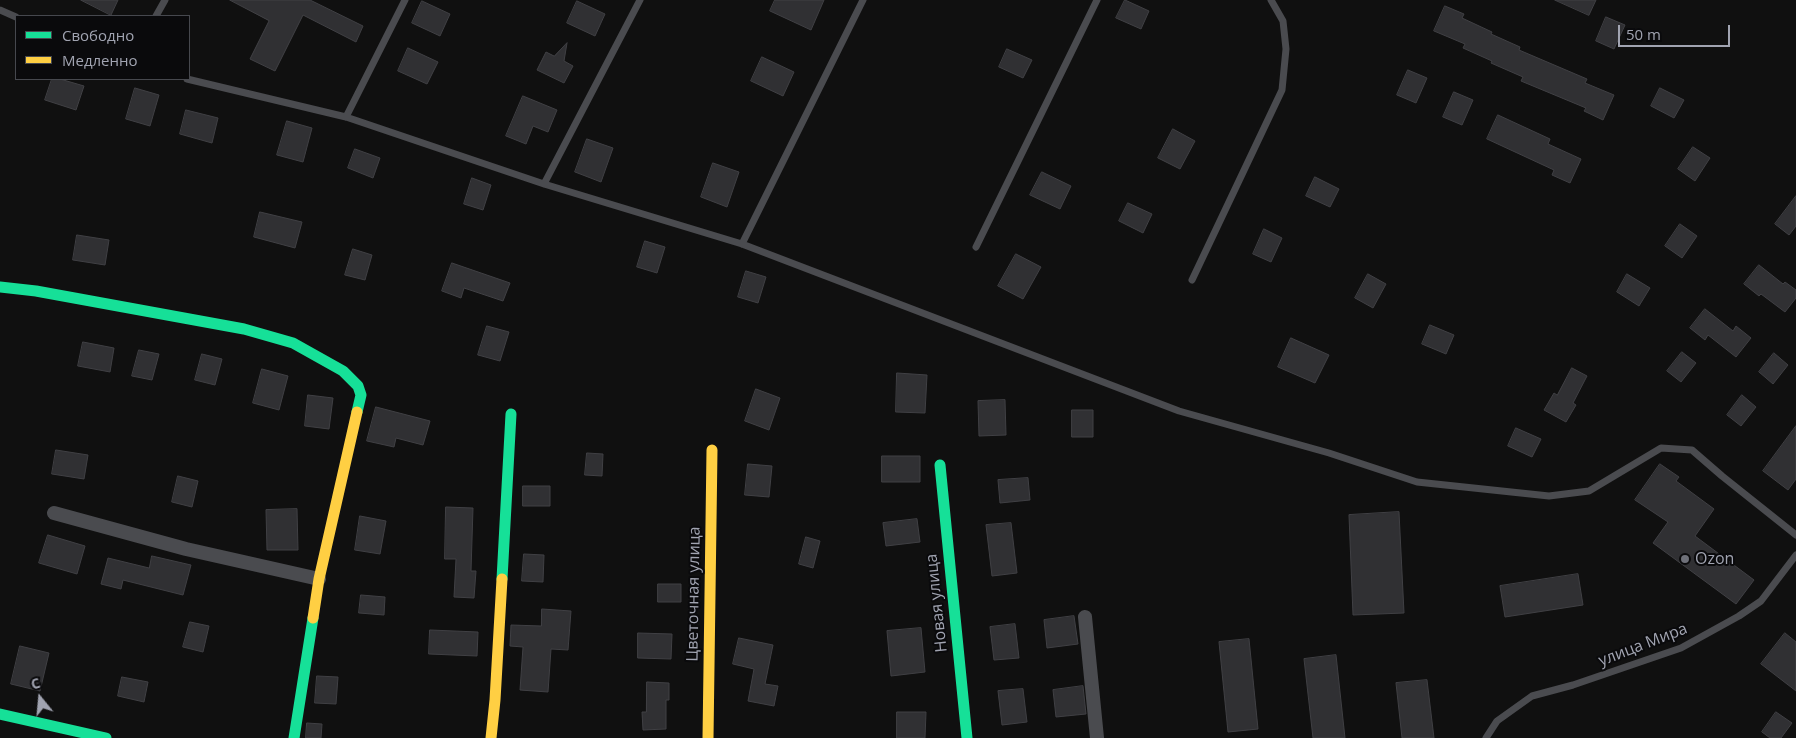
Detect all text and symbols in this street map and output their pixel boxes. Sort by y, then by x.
legend [15,15,190,80]
scale bar [1621,15,1734,47]
text: 50 m [1626,24,1661,44]
text: Свободно [62,25,134,45]
text: Медленно [62,50,138,70]
street label: Цветочная улица [683,526,705,662]
place label: Ozon [1695,549,1734,569]
street label: Новая улица [922,553,952,653]
marker: Ozon [1679,553,1691,565]
street label: улица Мира [1596,619,1690,671]
north arrow [15,673,65,723]
text: С [28,673,43,694]

